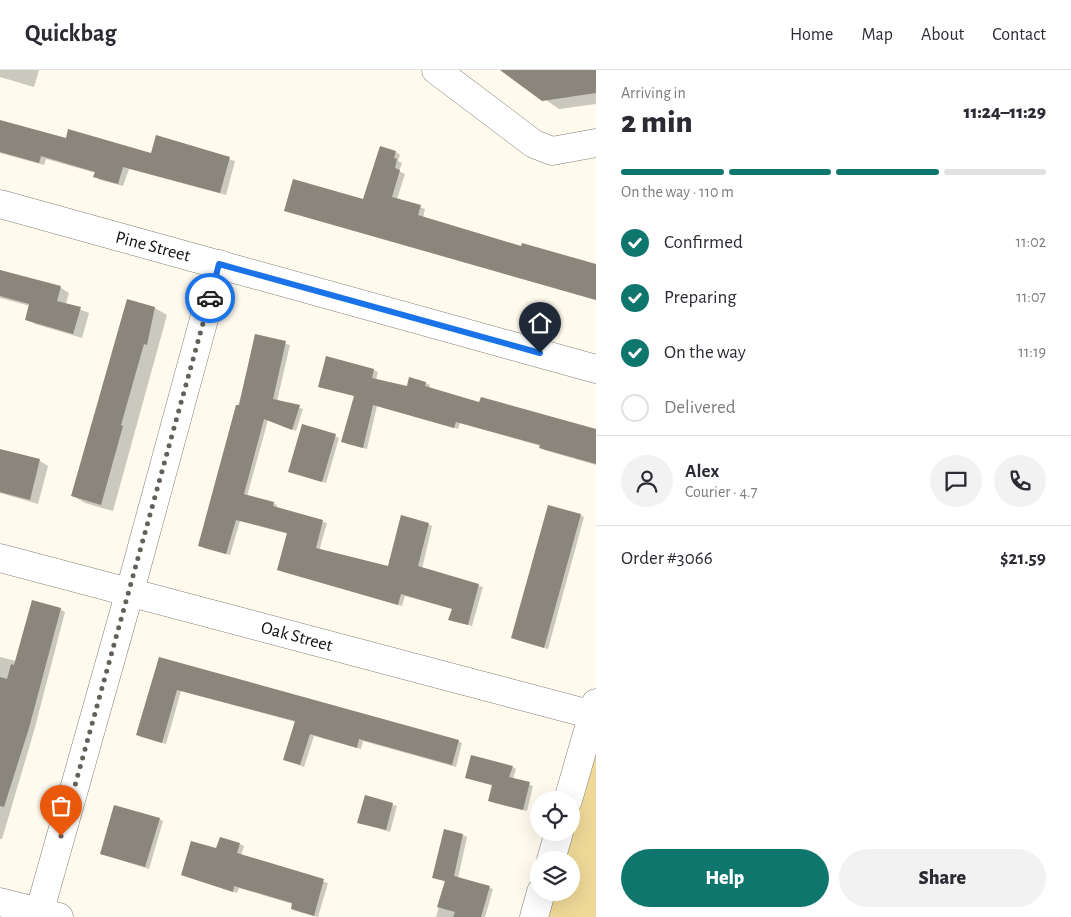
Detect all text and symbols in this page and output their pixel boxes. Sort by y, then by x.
text: Quickbag [25,22,117,46]
text: Home [790,26,833,44]
text: Map [861,26,893,44]
text: About [921,26,964,44]
text: Contact [992,26,1046,44]
text: Arriving in [621,85,686,101]
text: 11:24–11:29 [964,103,1046,122]
text: 2 min [621,106,693,138]
text: On the way · 110 m [621,184,734,200]
street label: Pine Street [113,228,192,266]
icon: check [621,229,649,257]
text: Confirmed [664,233,743,252]
text: 11:02 [1016,234,1046,250]
courier [185,273,235,323]
icon: car [196,284,224,312]
icon: check [621,284,649,312]
text: Preparing [664,288,737,307]
text: 11:07 [1016,289,1046,305]
pin [519,302,561,353]
icon: home [526,309,554,337]
icon: check [621,339,649,367]
text: On the way [664,343,746,362]
text: 11:19 [1018,344,1046,360]
text: Delivered [664,398,736,417]
button: person [621,455,673,507]
button: chat [930,455,982,507]
button: phone [994,455,1046,507]
text: Alex [685,462,719,481]
text: Courier · 4.7 [685,484,757,500]
text: Order #3066 [621,549,713,568]
text: $21.59 [1000,549,1046,568]
street label: Oak Street [259,619,335,655]
pin [40,785,82,836]
map controls [530,791,580,901]
button: locate [530,791,580,841]
icon: bag [47,792,75,820]
button: Help [621,849,829,907]
button: Share [839,849,1046,907]
button: layers [530,851,580,901]

